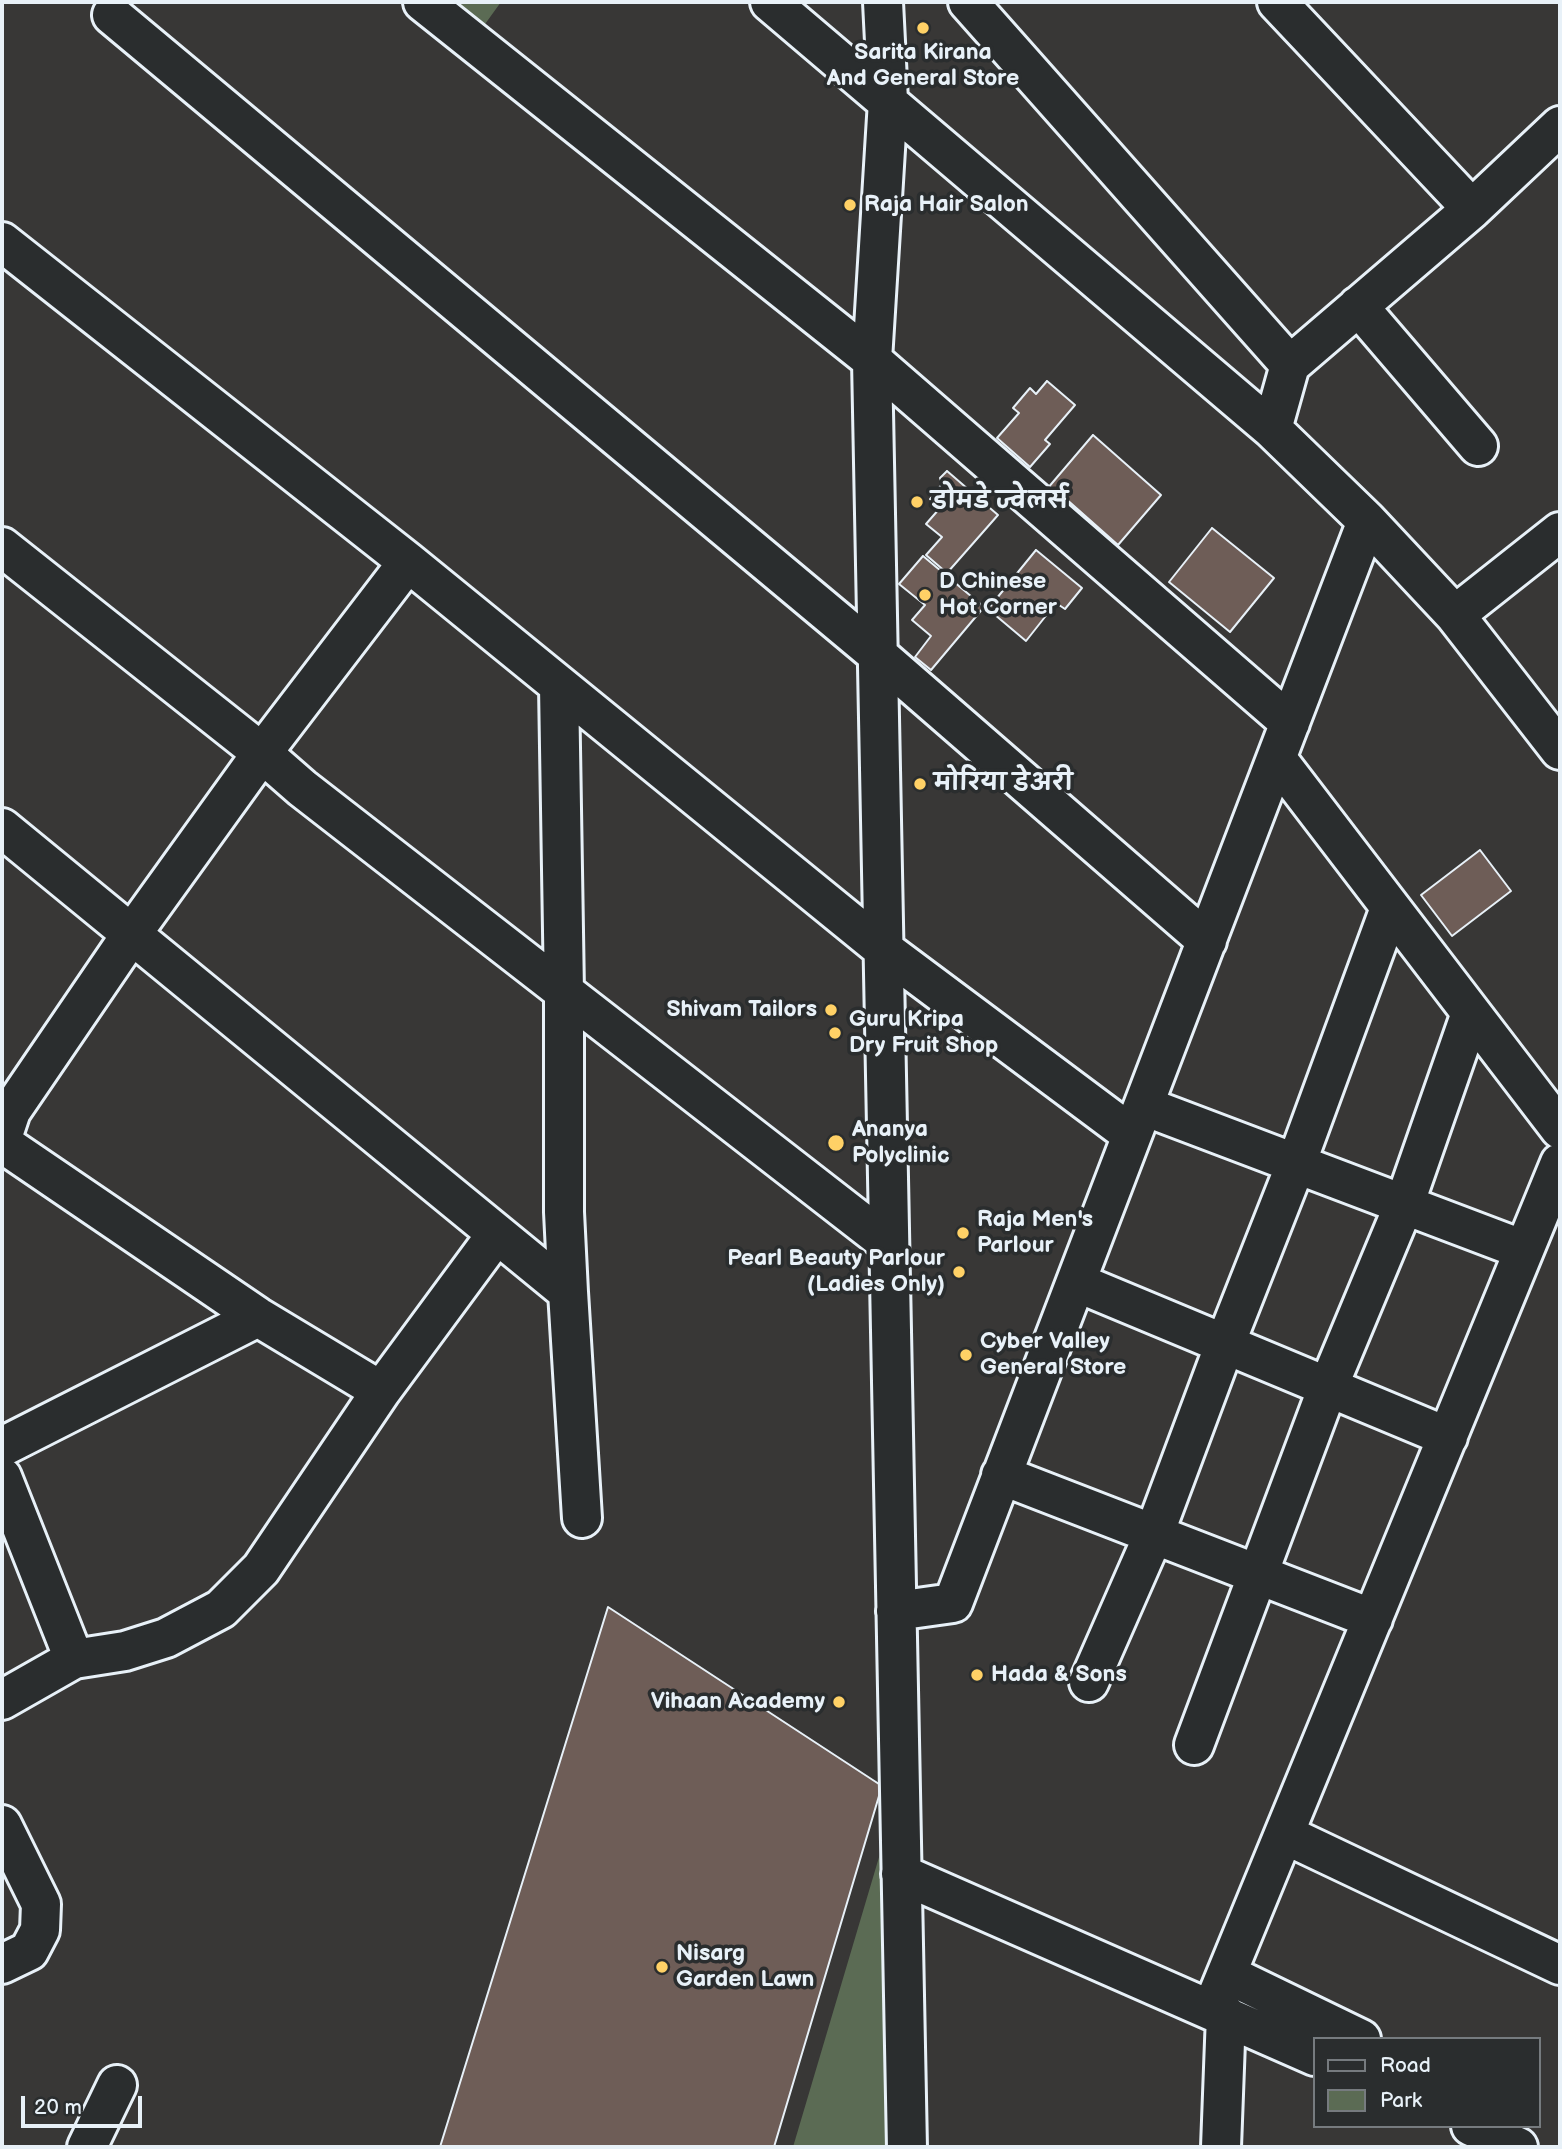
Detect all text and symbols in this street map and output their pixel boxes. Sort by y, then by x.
marker: Sarita Kirana And General Store [915,20,931,36]
place label: Sarita Kirana And General Store [827,39,1019,93]
place label: Raja Hair Salon [864,191,1029,219]
marker: Raja Hair Salon [842,197,858,213]
place label: डोमडे ज्वेलर्स [931,488,1068,516]
marker: डोमडे ज्वेलर्स [909,494,925,510]
place label: D Chinese Hot Corner [939,568,1057,622]
marker: D Chinese Hot Corner [917,587,933,603]
place label: मोरिया डेअरी [934,770,1072,798]
marker: मोरिया डेअरी [912,776,928,792]
place label: Shivam Tailors [667,996,817,1024]
marker: Shivam Tailors [823,1002,839,1018]
place label: Guru Kripa Dry Fruit Shop [849,1006,998,1060]
marker: Guru Kripa Dry Fruit Shop [827,1025,843,1041]
place label: Ananya Polyclinic [852,1116,950,1170]
marker: Ananya Polyclinic [826,1133,846,1153]
place label: Raja Men's Parlour [977,1206,1093,1260]
marker: Raja Men's Parlour [955,1225,971,1241]
place label: Pearl Beauty Parlour (Ladies Only) [727,1245,945,1299]
marker: Pearl Beauty Parlour (Ladies Only) [951,1264,967,1280]
place label: Cyber Valley General Store [980,1328,1126,1382]
marker: Cyber Valley General Store [958,1347,974,1363]
place label: Hada & Sons [991,1661,1127,1689]
marker: Hada & Sons [969,1667,985,1683]
place label: Vihaan Academy [651,1688,825,1716]
marker: Vihaan Academy [831,1694,847,1710]
place label: Nisarg Garden Lawn [676,1940,814,1994]
marker: Nisarg Garden Lawn [654,1959,670,1975]
legend [1314,2037,1541,2128]
text: Road [1380,2053,1431,2078]
scale bar [24,2082,145,2126]
text: Park [1380,2088,1422,2113]
text: 20 m [34,2095,82,2120]

